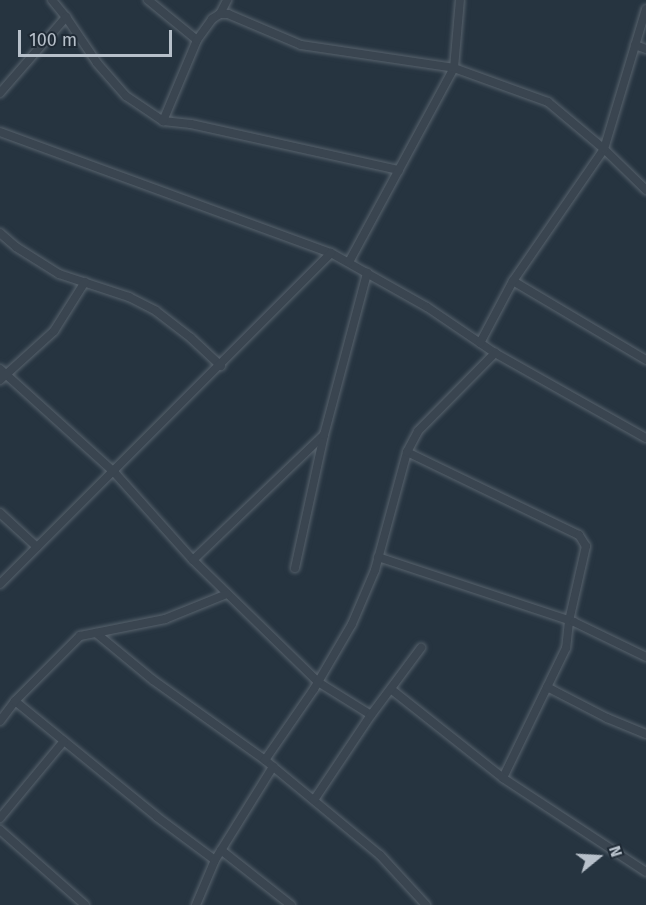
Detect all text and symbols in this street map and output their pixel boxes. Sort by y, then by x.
scale bar [21,18,176,56]
text: 100 m [29,29,77,51]
north arrow [568,827,628,887]
text: N [605,843,626,859]

